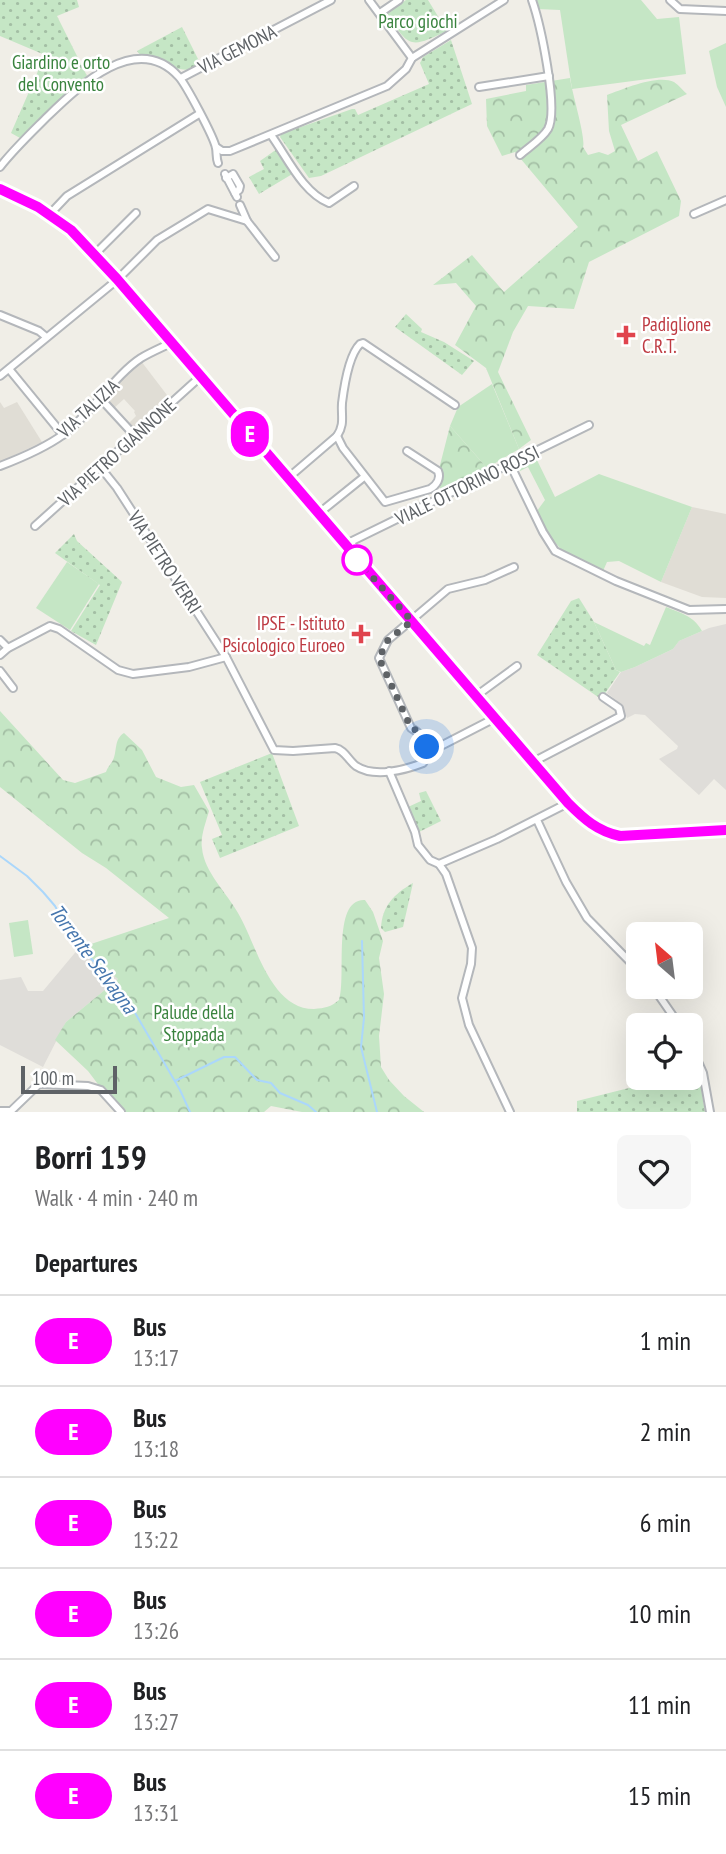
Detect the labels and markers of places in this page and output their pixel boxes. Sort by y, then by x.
place label: Padiglione C.R.T. [642,312,711,358]
marker: Padiglione C.R.T. [616,325,636,345]
unlabelled marker [342,545,372,575]
place label: IPSE - Istituto Psicologico Euroeo [222,611,345,657]
marker: IPSE - Istituto Psicologico Euroeo [351,624,371,644]

